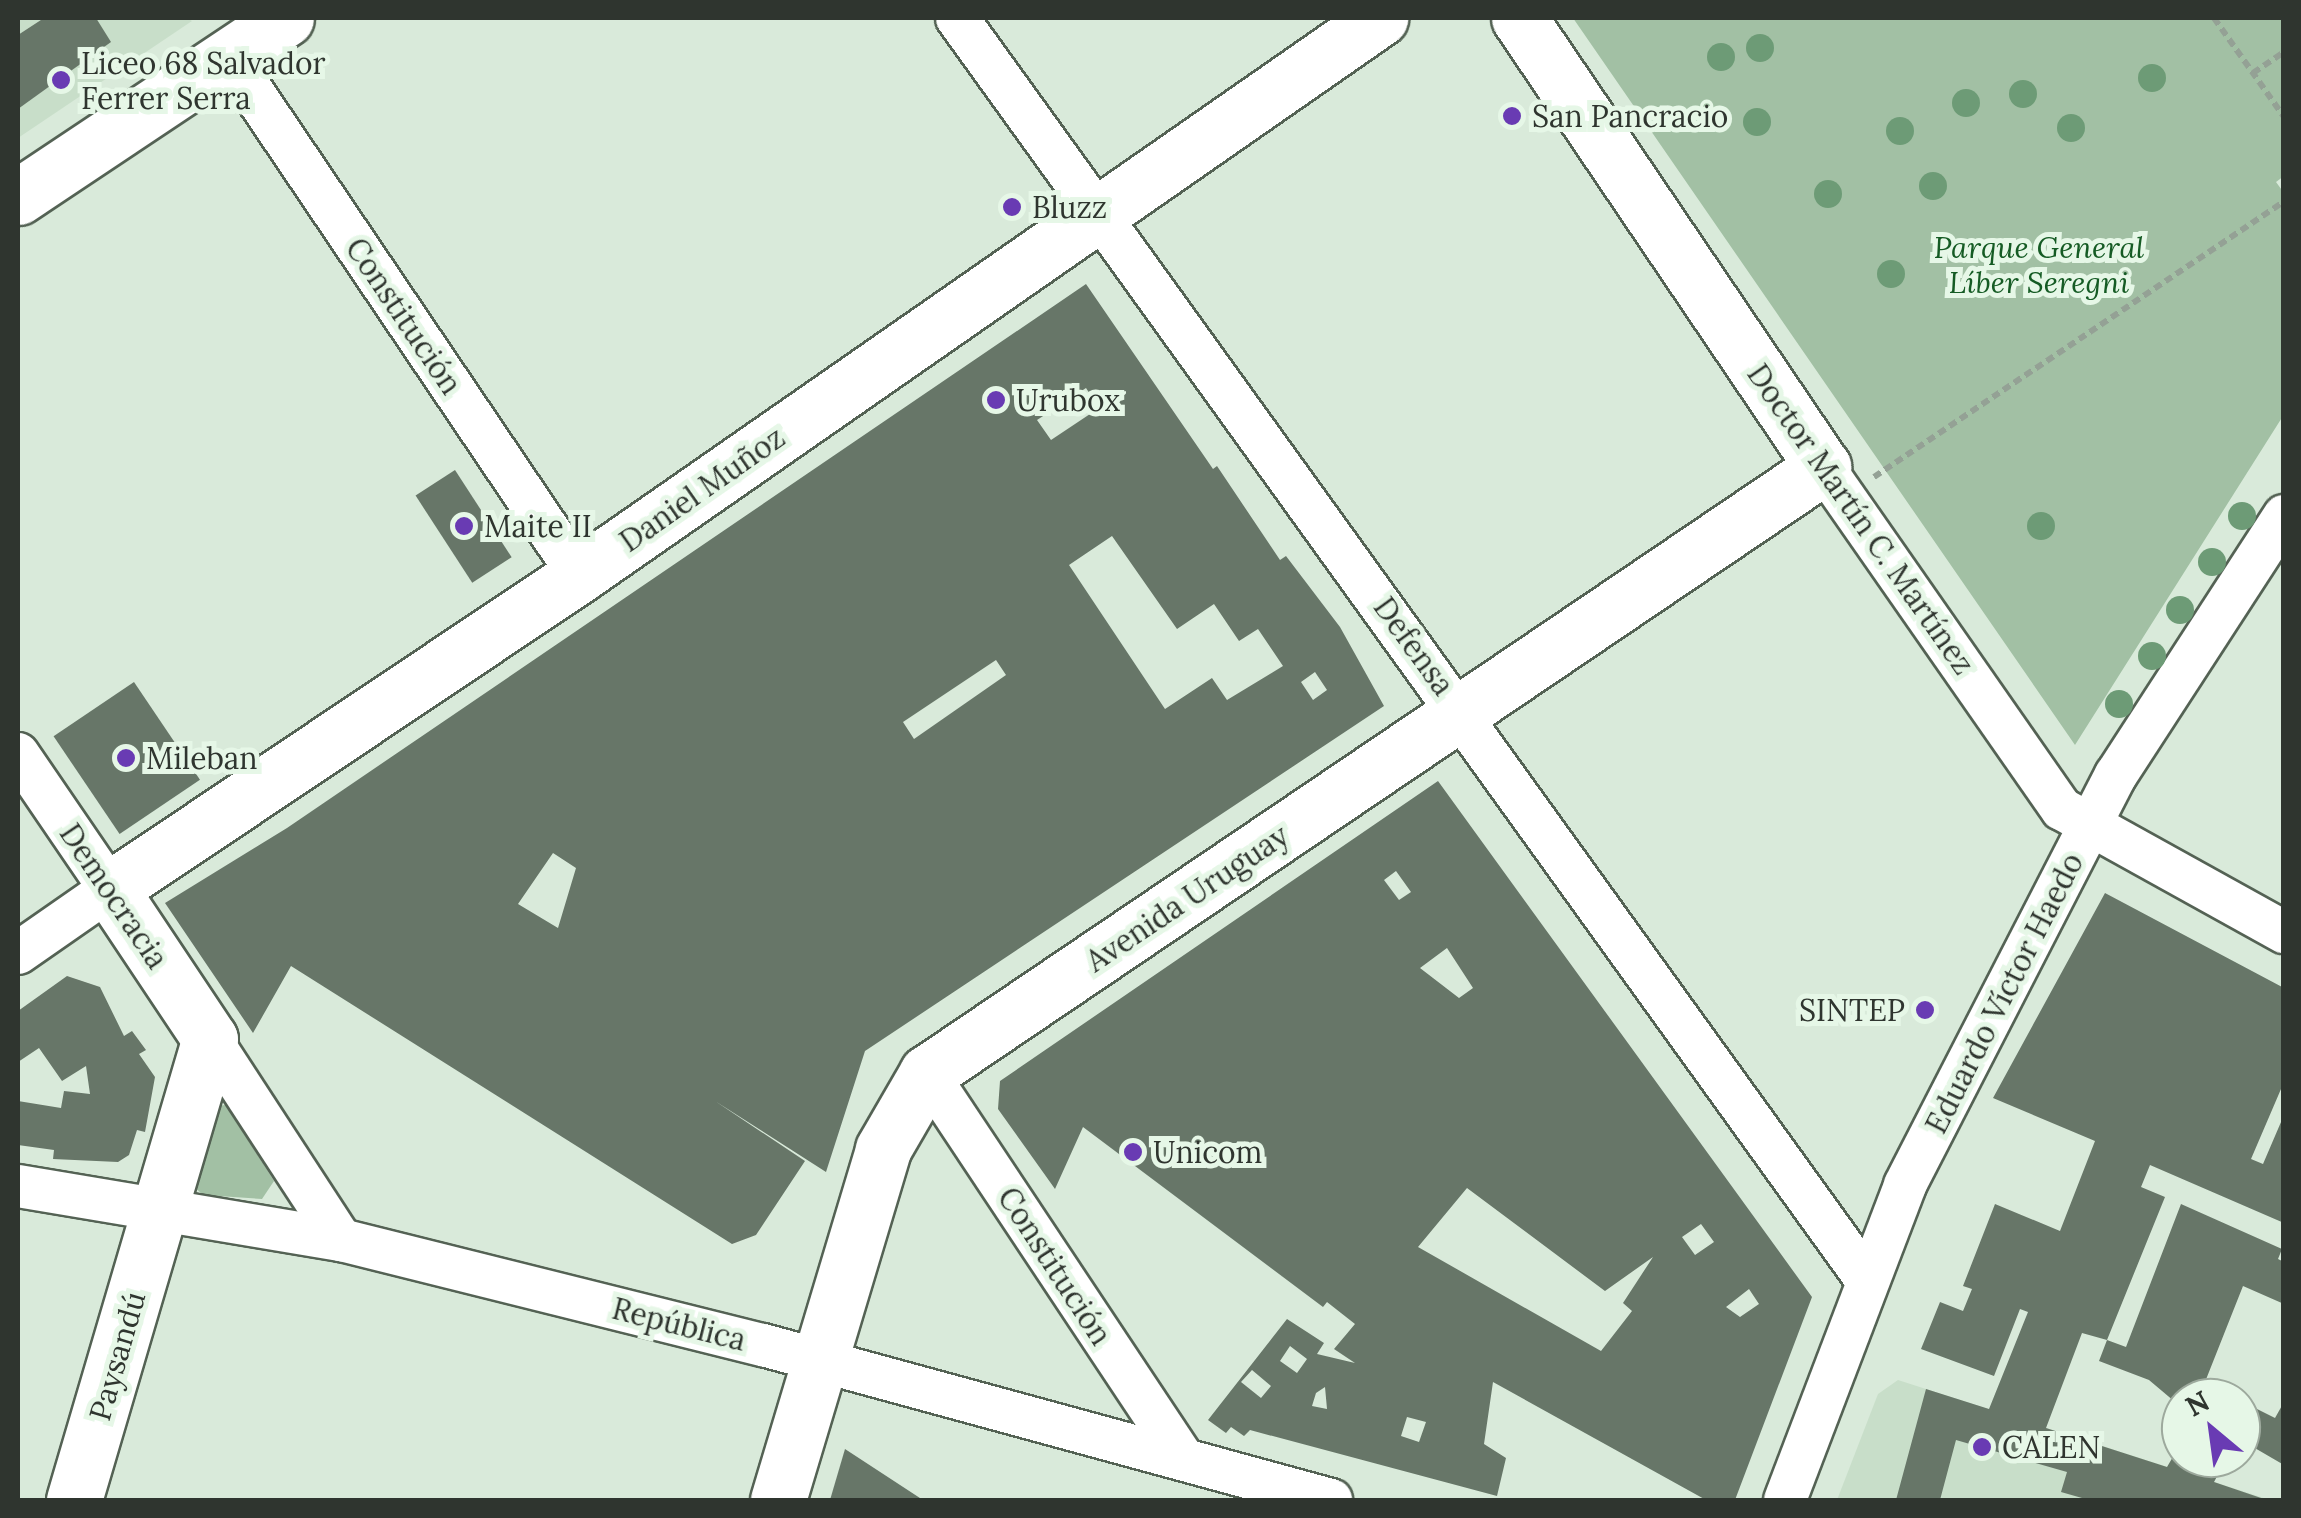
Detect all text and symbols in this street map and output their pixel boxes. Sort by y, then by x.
place label: Liceo 68 Salvador Ferrer Serra [81,45,326,116]
marker: Liceo 68 Salvador Ferrer Serra [50,69,72,91]
place label: San Pancracio [1532,98,1728,134]
marker: San Pancracio [1501,105,1523,127]
place label: Bluzz [1032,189,1107,225]
marker: Bluzz [1001,196,1023,218]
park label: Parque General Líber Seregni [1934,229,2144,300]
street label: Constitución [339,231,469,401]
street label: Doctor Martín C. Martínez [1740,357,1982,681]
place label: Urubox [1016,382,1120,418]
marker: Urubox [985,389,1007,411]
street label: Daniel Muñoz [613,419,791,559]
place label: Maite II [484,508,592,544]
marker: Maite II [453,515,475,537]
street label: Defensa [1366,590,1462,702]
place label: Mileban [146,740,258,776]
marker: Mileban [115,747,137,769]
street label: Democracia [52,817,176,975]
street label: Avenida Uruguay [1079,817,1295,979]
street label: Eduardo Víctor Haedo [1918,847,2090,1139]
place label: SINTEP [1799,992,1905,1028]
marker: SINTEP [1914,999,1936,1021]
place label: Unicom [1153,1134,1262,1170]
marker: Unicom [1122,1141,1144,1163]
street label: Constitución [991,1180,1119,1352]
street label: Paysandú [81,1287,153,1425]
street label: República [609,1290,749,1358]
north arrow [2161,1378,2261,1478]
text: N [2179,1383,2216,1425]
place label: CALEN [2002,1429,2100,1465]
marker: CALEN [1971,1436,1993,1458]

